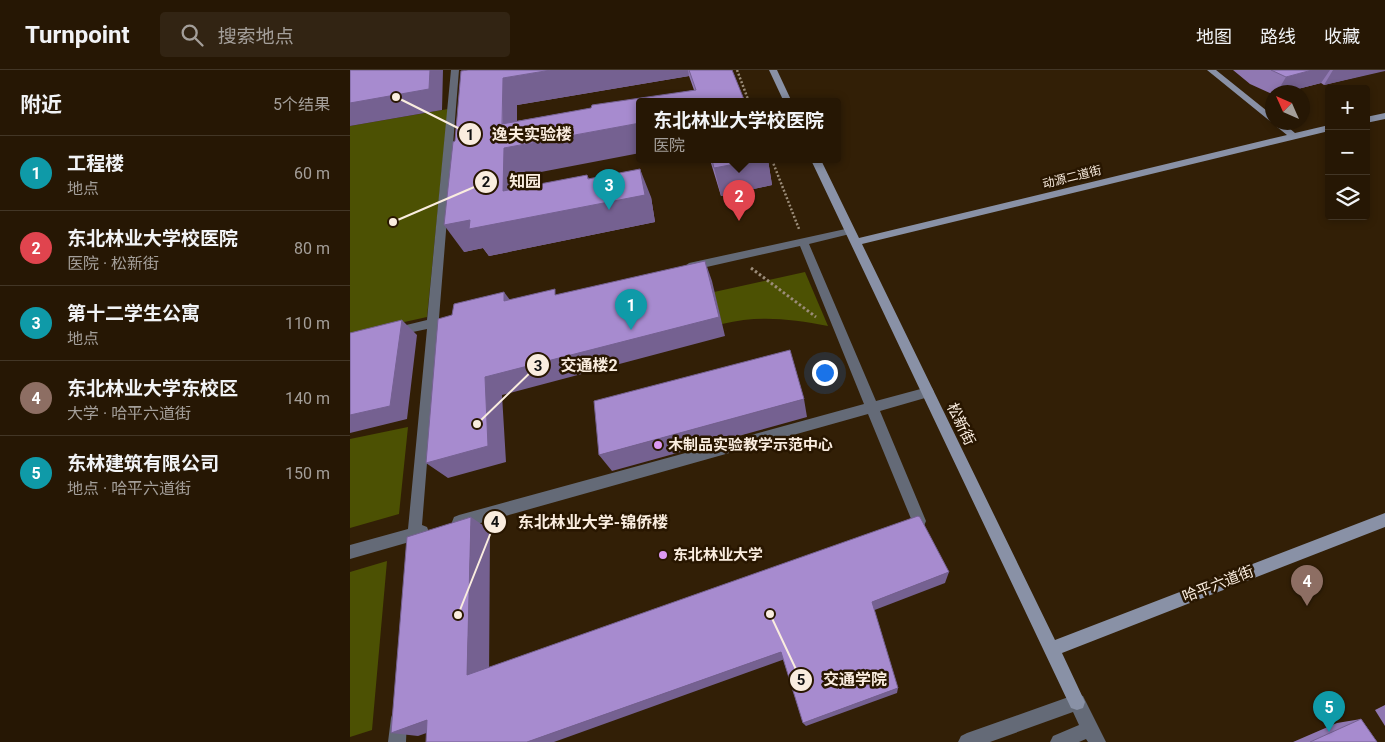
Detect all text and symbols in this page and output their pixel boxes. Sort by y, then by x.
search box [160,12,510,57]
text: Turnpoint [25,21,130,49]
icon: search [178,21,206,49]
text: 搜索地点 [218,25,294,48]
text: 地图 [1196,26,1232,47]
text: 路线 [1260,26,1296,47]
text: 收藏 [1324,26,1360,47]
north arrow [1265,85,1310,130]
map controls [1325,85,1370,220]
button: + [1325,85,1370,130]
text: 附近 [20,93,62,117]
text: 5个结果 [273,95,330,114]
popup [636,98,841,163]
text: 东北林业大学校医院 [653,109,824,132]
callout: 逸夫实验楼 [457,119,582,150]
text: 逸夫实验楼 [492,125,572,144]
text: 1 [466,126,474,144]
button: − [1325,130,1370,175]
text: 医院 [653,136,685,155]
text: 工程楼 [67,152,124,175]
street label: 动源二道街 [1041,163,1103,191]
text: 1 [31,164,41,183]
text: 60 m [294,164,330,183]
callout: 知园 [474,166,551,197]
pin: 3 [593,169,625,210]
text: 知园 [509,172,541,191]
text: 2 [482,173,491,191]
button: layers [1325,175,1370,220]
text: 地点 [67,179,99,198]
pin: 2 [723,180,755,221]
text: 东北林业大学校医院 [67,227,238,250]
text: 2 [31,239,41,258]
text: 80 m [294,239,330,258]
text: 医院 · 松新街 [67,254,159,273]
pin: 1 [615,289,647,330]
text: 第十二学生公寓 [67,302,200,325]
text: 3 [31,314,41,333]
text: 110 m [285,314,330,333]
text: 地点 [67,329,99,348]
callout: 交通楼2 [525,350,627,381]
text: 交通楼2 [560,356,618,375]
text: 3 [534,357,542,375]
your location [812,360,838,386]
text: 东北林业大学东校区 [67,377,238,400]
text: 4 [31,389,41,408]
text: 140 m [285,389,330,408]
street label: 松新街 [943,400,979,448]
text: 大学 · 哈平六道街 [67,404,191,423]
place label: 木制品实验教学示范中心 [668,436,833,454]
marker: 木制品实验教学示范中心 [652,439,664,451]
text: 东林建筑有限公司 [67,452,219,475]
text: 5 [31,464,41,483]
text: 150 m [285,464,330,483]
text: 地点 · 哈平六道街 [67,479,191,498]
callout: 东北林业大学-锦侨楼 [482,507,678,538]
text: 4 [491,513,500,531]
text: 东北林业大学-锦侨楼 [518,513,668,532]
place label: 东北林业大学 [673,546,763,564]
marker: 东北林业大学 [657,549,669,561]
street label: 哈平六道街 [1180,562,1256,606]
pin: 4 [1291,565,1323,606]
callout: 交通学院 [788,664,897,695]
text: 交通学院 [823,670,887,689]
text: 5 [797,671,805,689]
pin: 5 [1313,691,1345,732]

